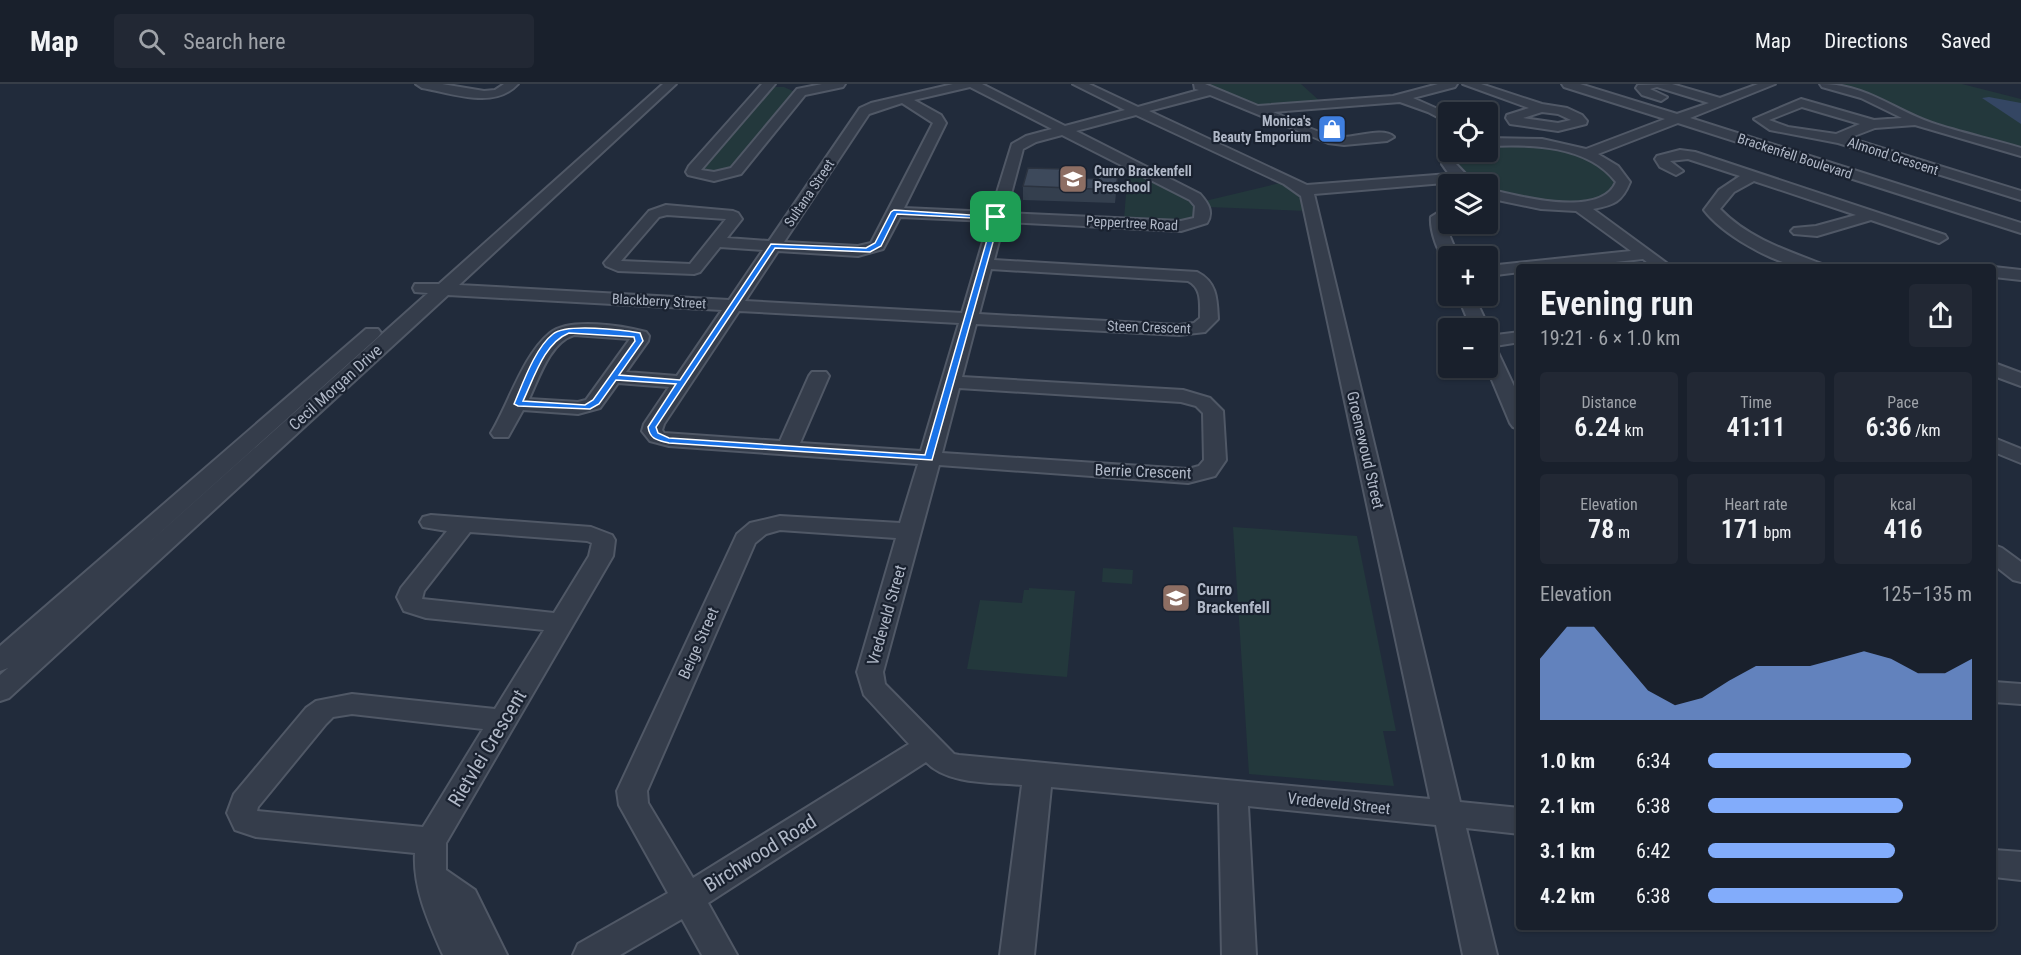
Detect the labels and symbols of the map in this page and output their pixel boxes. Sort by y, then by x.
place label: Monica's Beauty Emporium [1213,113,1311,145]
shop icon: Monica's Beauty Emporium [1316,113,1348,145]
street label: Brackenfell Boulevard [1736,130,1854,182]
street label: Almond Crescent [1845,134,1941,178]
street label: Sultana Street [781,156,837,230]
school or university icon: Curro Brackenfell Preschool [1057,163,1089,195]
place label: Curro Brackenfell Preschool [1094,163,1192,195]
pin [970,191,1021,242]
street label: Peppertree Road [1086,213,1178,233]
street label: Blackberry Street [611,291,707,311]
street label: Steen Crescent [1107,318,1191,336]
street label: Cecil Morgan Drive [285,341,386,434]
street label: Groenewoud Street [1343,389,1388,511]
street label: Berrie Crescent [1094,460,1192,483]
street label: Vredeveld Street [863,563,910,667]
place label: Curro Brackenfell [1197,580,1270,617]
school or university icon: Curro Brackenfell [1160,582,1192,614]
street label: Beige Street [674,604,723,682]
street label: Rietvlei Crescent [443,685,531,811]
street label: Vredeveld Street [1287,789,1392,818]
street label: Birchwood Road [699,809,821,897]

